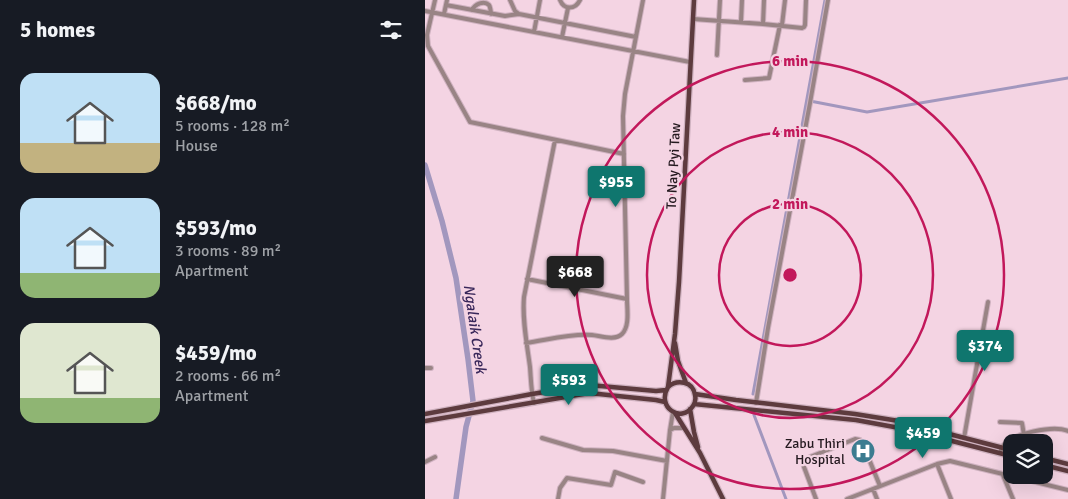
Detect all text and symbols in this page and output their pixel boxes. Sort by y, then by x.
icon: filters [377,16,405,44]
text: 5 homes [20,17,95,43]
text: 6 min [772,52,808,70]
text: $668/mo [175,90,257,116]
icon: home [60,93,120,153]
text: 5 rooms · 128 m² [175,116,290,136]
street label: To Nay Pyi Taw [663,122,684,210]
text: 4 min [772,123,808,141]
text: House [175,136,218,156]
pin: $955 [586,166,646,208]
text: $955 [599,172,633,192]
text: 2 min [772,195,808,213]
text: $593/mo [175,215,257,241]
icon: home [60,218,120,278]
text: 3 rooms · 89 m² [175,241,281,261]
pin: $668 [545,256,605,298]
text: Apartment [175,261,248,281]
text: $668 [558,262,592,282]
centre of rings [781,266,799,284]
water label: Ngalaik Creek [460,283,490,376]
pin: $374 [955,330,1015,372]
text: $374 [968,336,1002,356]
text: $459/mo [175,340,257,366]
icon: home [60,343,120,403]
pin: $593 [539,364,599,406]
text: 2 rooms · 66 m² [175,366,281,386]
text: $593 [552,370,586,390]
text: Apartment [175,386,248,406]
pin: $459 [893,416,953,459]
text: $459 [906,423,940,443]
map controls [1003,434,1053,484]
button: layers [1003,434,1053,484]
place label: Zabu Thiri Hospital [785,435,845,468]
hospital icon: Zabu Thiri Hospital [850,438,876,464]

